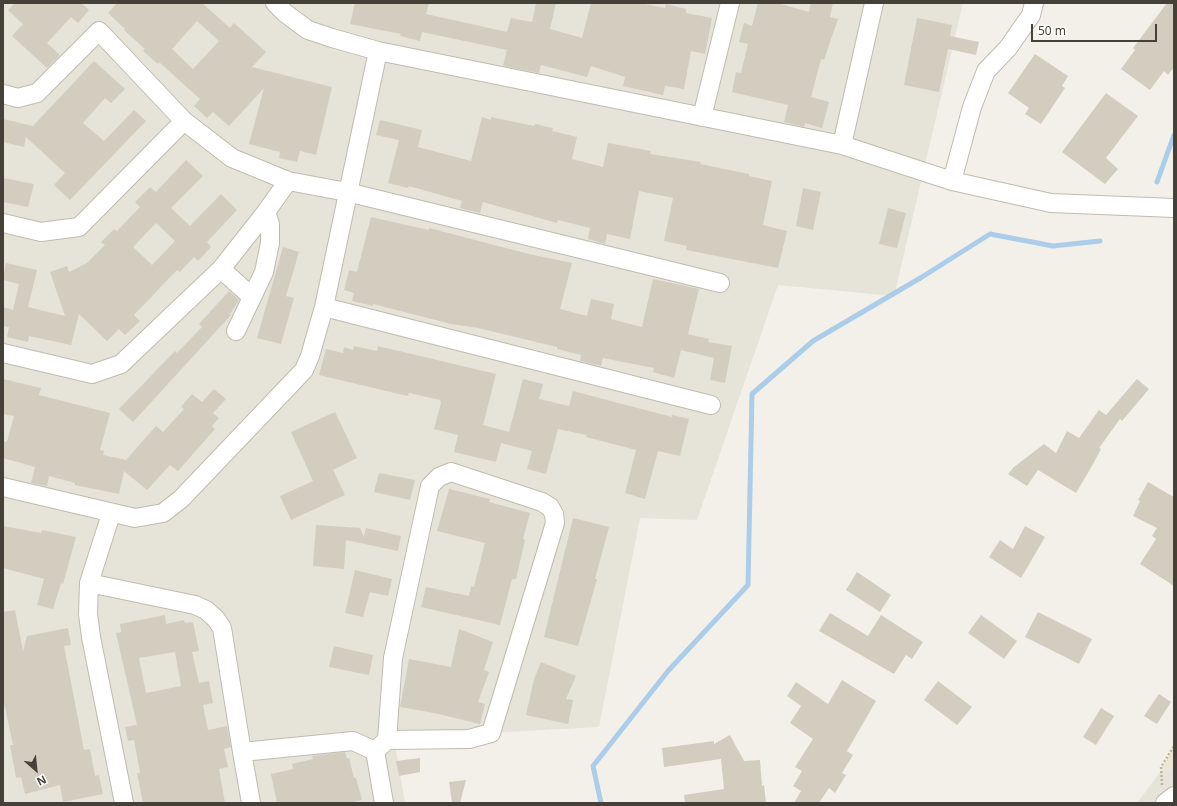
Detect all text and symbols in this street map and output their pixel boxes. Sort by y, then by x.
scale bar [1033,16,1159,42]
text: 50 m [1038,22,1066,39]
north arrow [16,750,56,790]
text: N [34,772,49,790]

